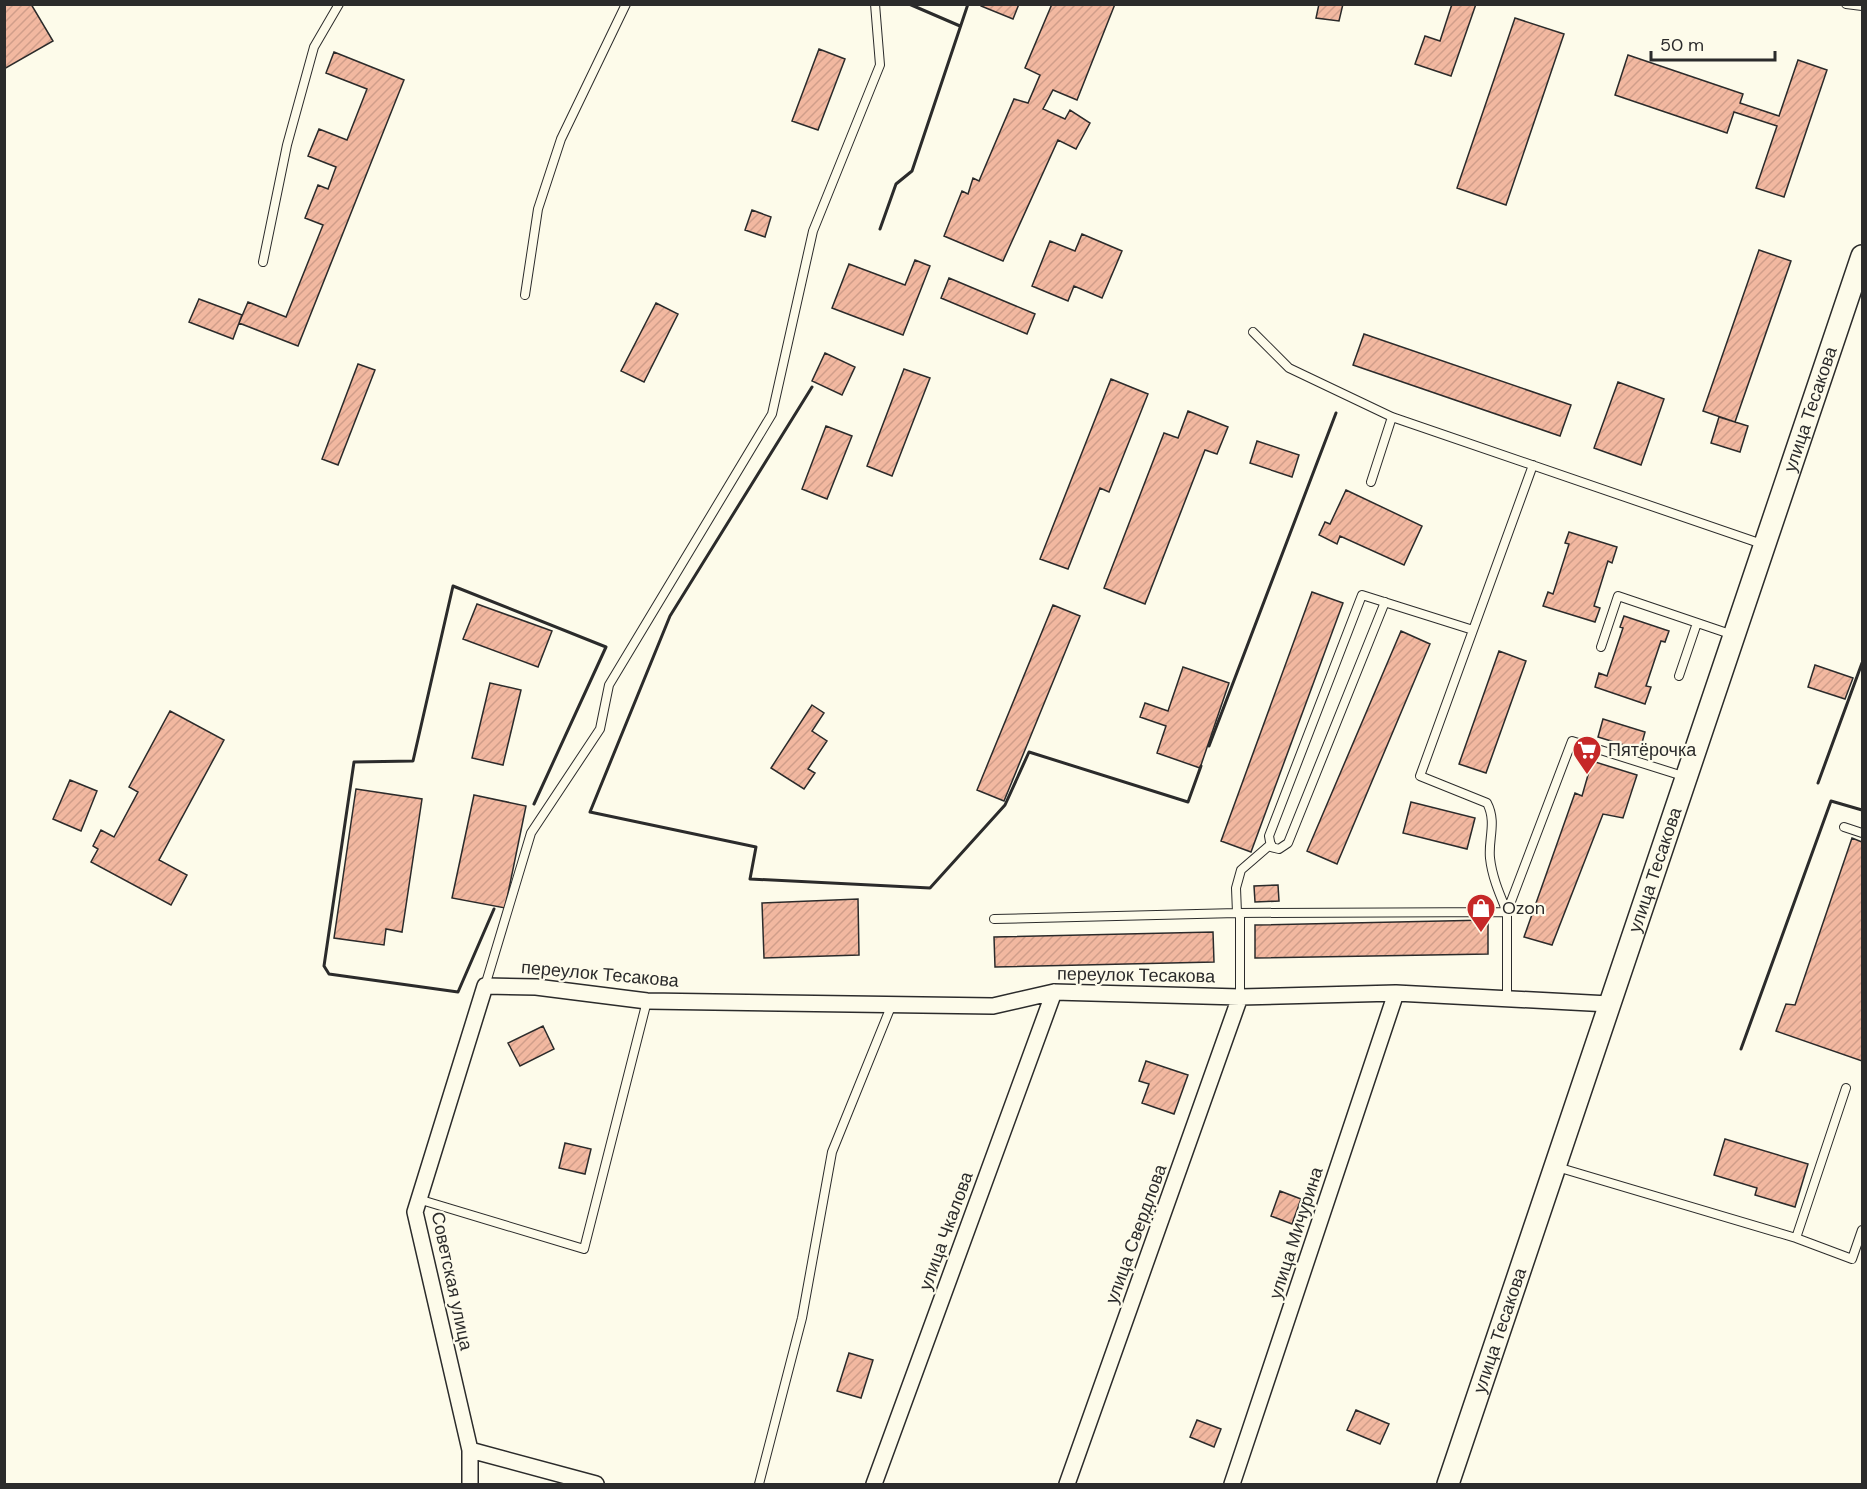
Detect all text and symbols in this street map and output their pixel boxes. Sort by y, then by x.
scale bar [1651,24,1776,62]
text: 50 m [1660,33,1704,57]
street label: улица Тесакова [1778,343,1843,475]
supermarket icon: Пятёрочка [1571,734,1603,776]
place label: Пятёрочка [1608,738,1697,762]
street label: улица Тесакова [1623,803,1688,936]
shop icon: Ozon [1465,892,1497,934]
place label: Ozon [1502,896,1545,920]
street label: переулок Тесакова [520,955,681,993]
street label: переулок Тесакова [1057,962,1216,988]
street label: улица Свердлова [1100,1160,1173,1307]
street label: улица Мичурина [1263,1163,1329,1302]
street label: улица Чкалова [913,1167,979,1294]
street label: Советская улица [426,1209,479,1353]
street label: улица Тесакова [1467,1264,1532,1396]

